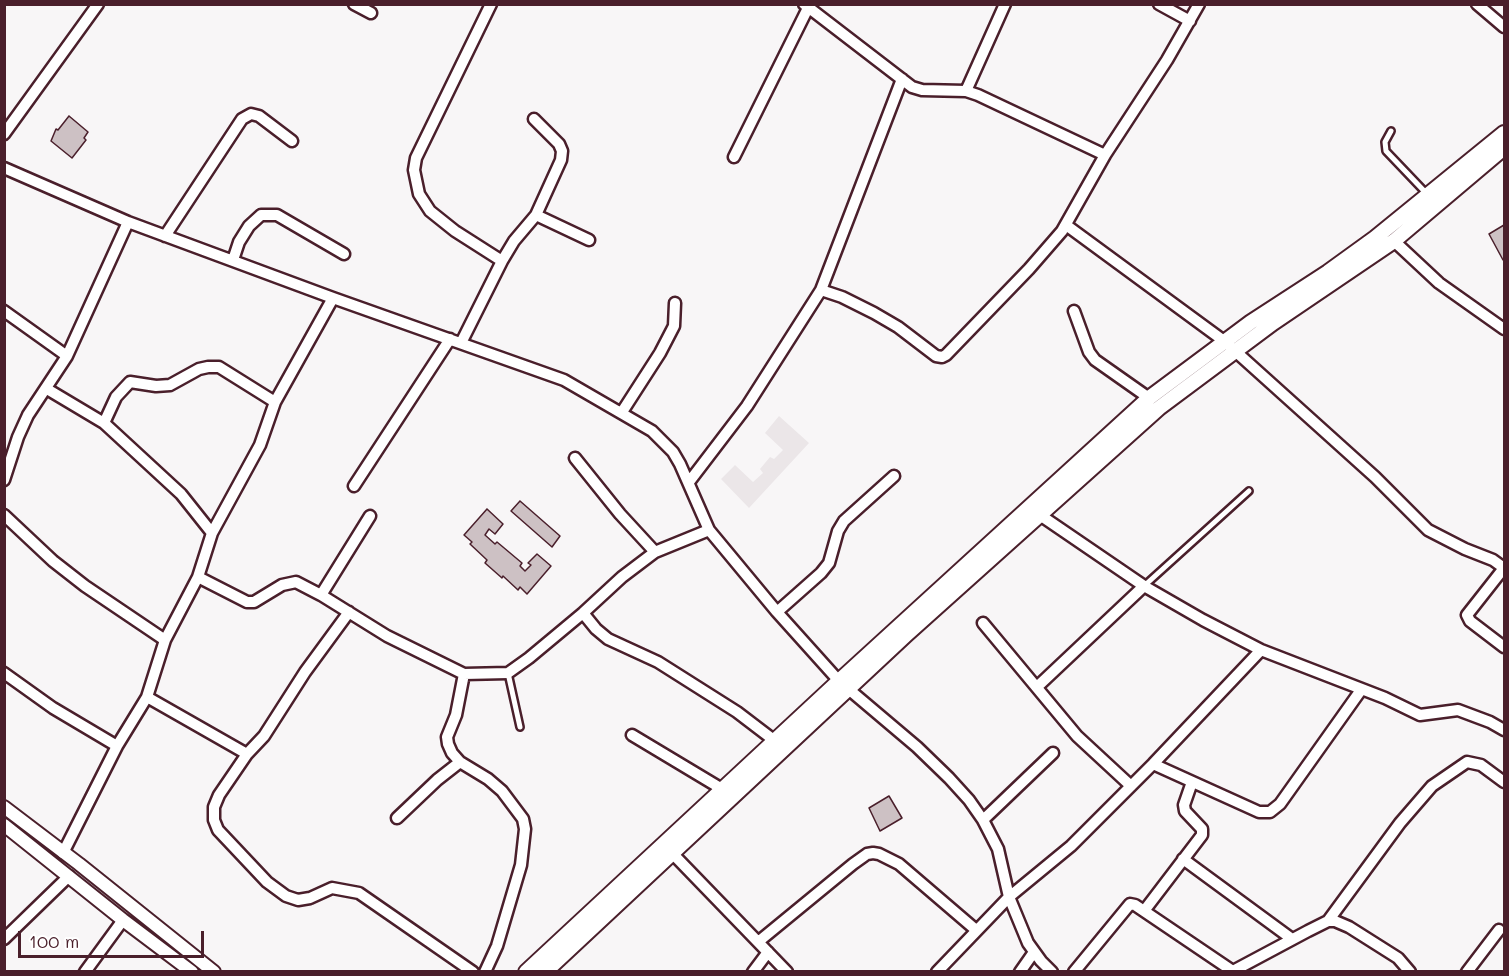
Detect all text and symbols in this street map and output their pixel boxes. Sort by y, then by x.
scale bar [21,919,207,957]
text: 100 m [29,929,79,953]

